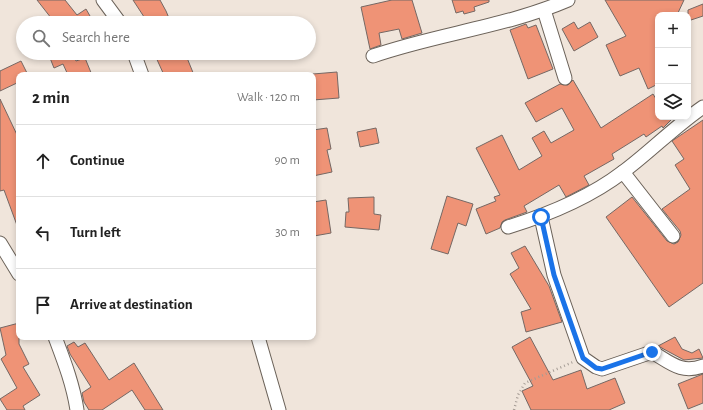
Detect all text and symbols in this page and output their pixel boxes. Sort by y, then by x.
map controls [655,12,691,120]
button: + [655,12,691,48]
search box [16,16,316,60]
icon: search [30,27,52,49]
text: Search here [62,30,130,45]
button: − [655,48,691,84]
button: layers [655,84,691,120]
text: 2 min [32,89,70,106]
text: Walk · 120 m [237,91,300,104]
icon: ahead [32,150,54,172]
text: Continue [70,153,125,168]
text: 90 m [274,154,300,167]
route start [532,208,550,226]
icon: left [32,222,54,244]
text: Turn left [70,225,121,240]
text: 30 m [275,226,300,239]
icon: arrive [32,294,54,316]
text: Arrive at destination [70,297,193,312]
route end [643,343,661,361]

